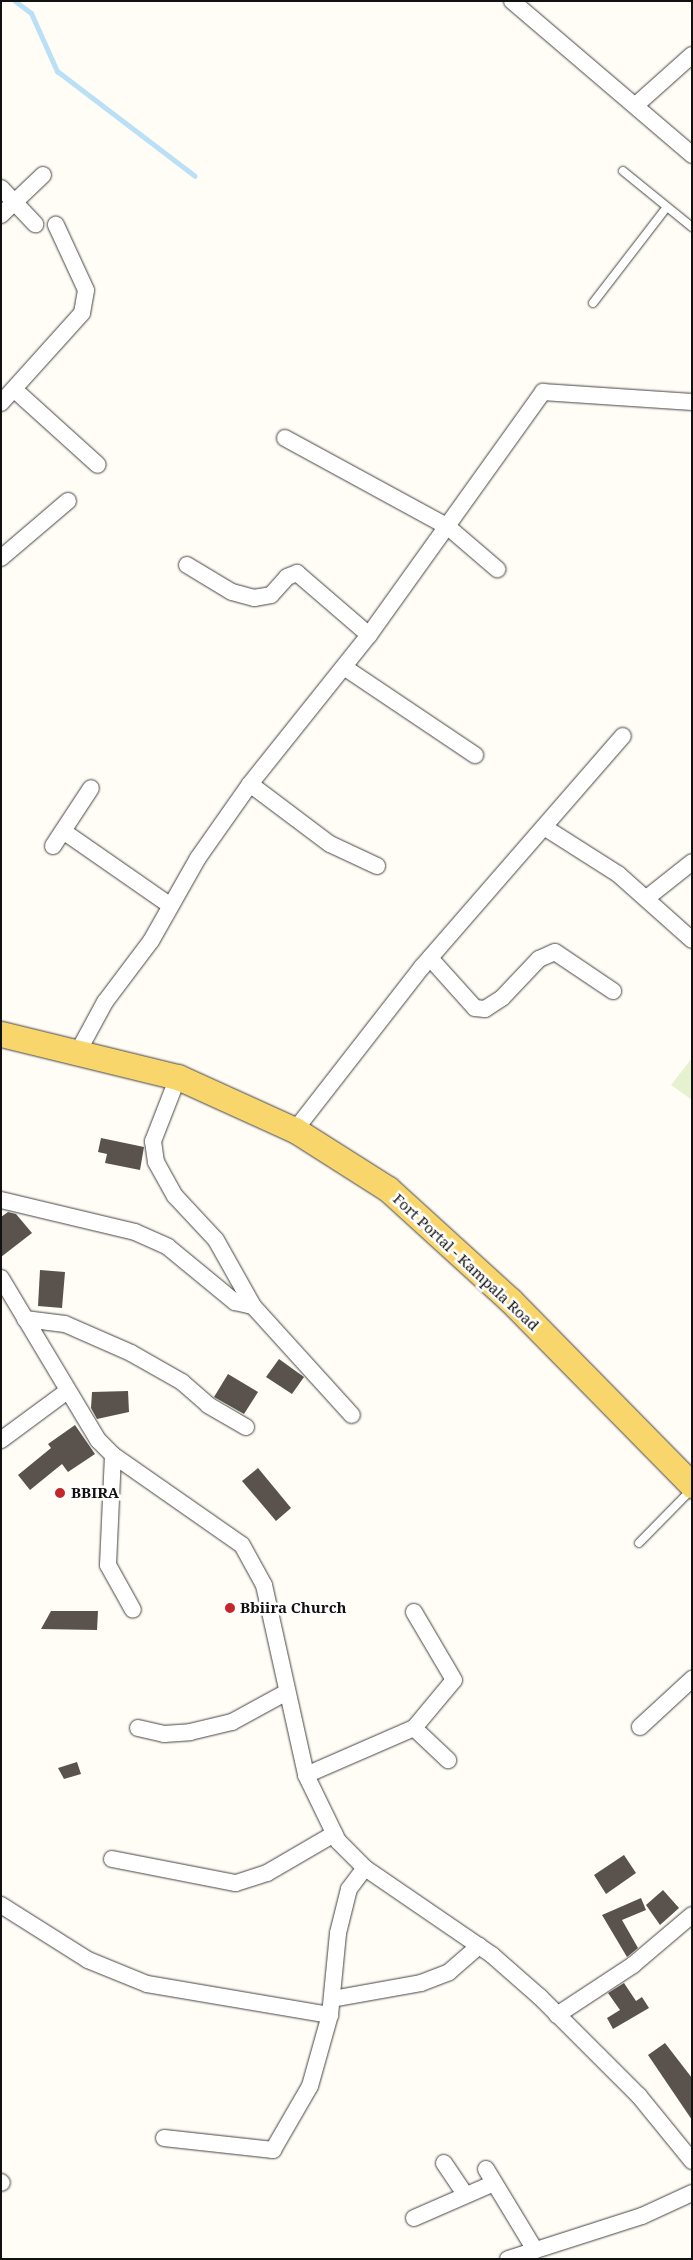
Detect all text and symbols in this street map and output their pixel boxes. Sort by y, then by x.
street label: Fort Portal - Kampala Road [389,1190,543,1334]
place label: BBIRA [71,1484,119,1502]
marker: BBIRA [53,1486,67,1500]
place label: Bbiira Church [240,1599,347,1617]
marker: Bbiira Church [224,1602,236,1614]

